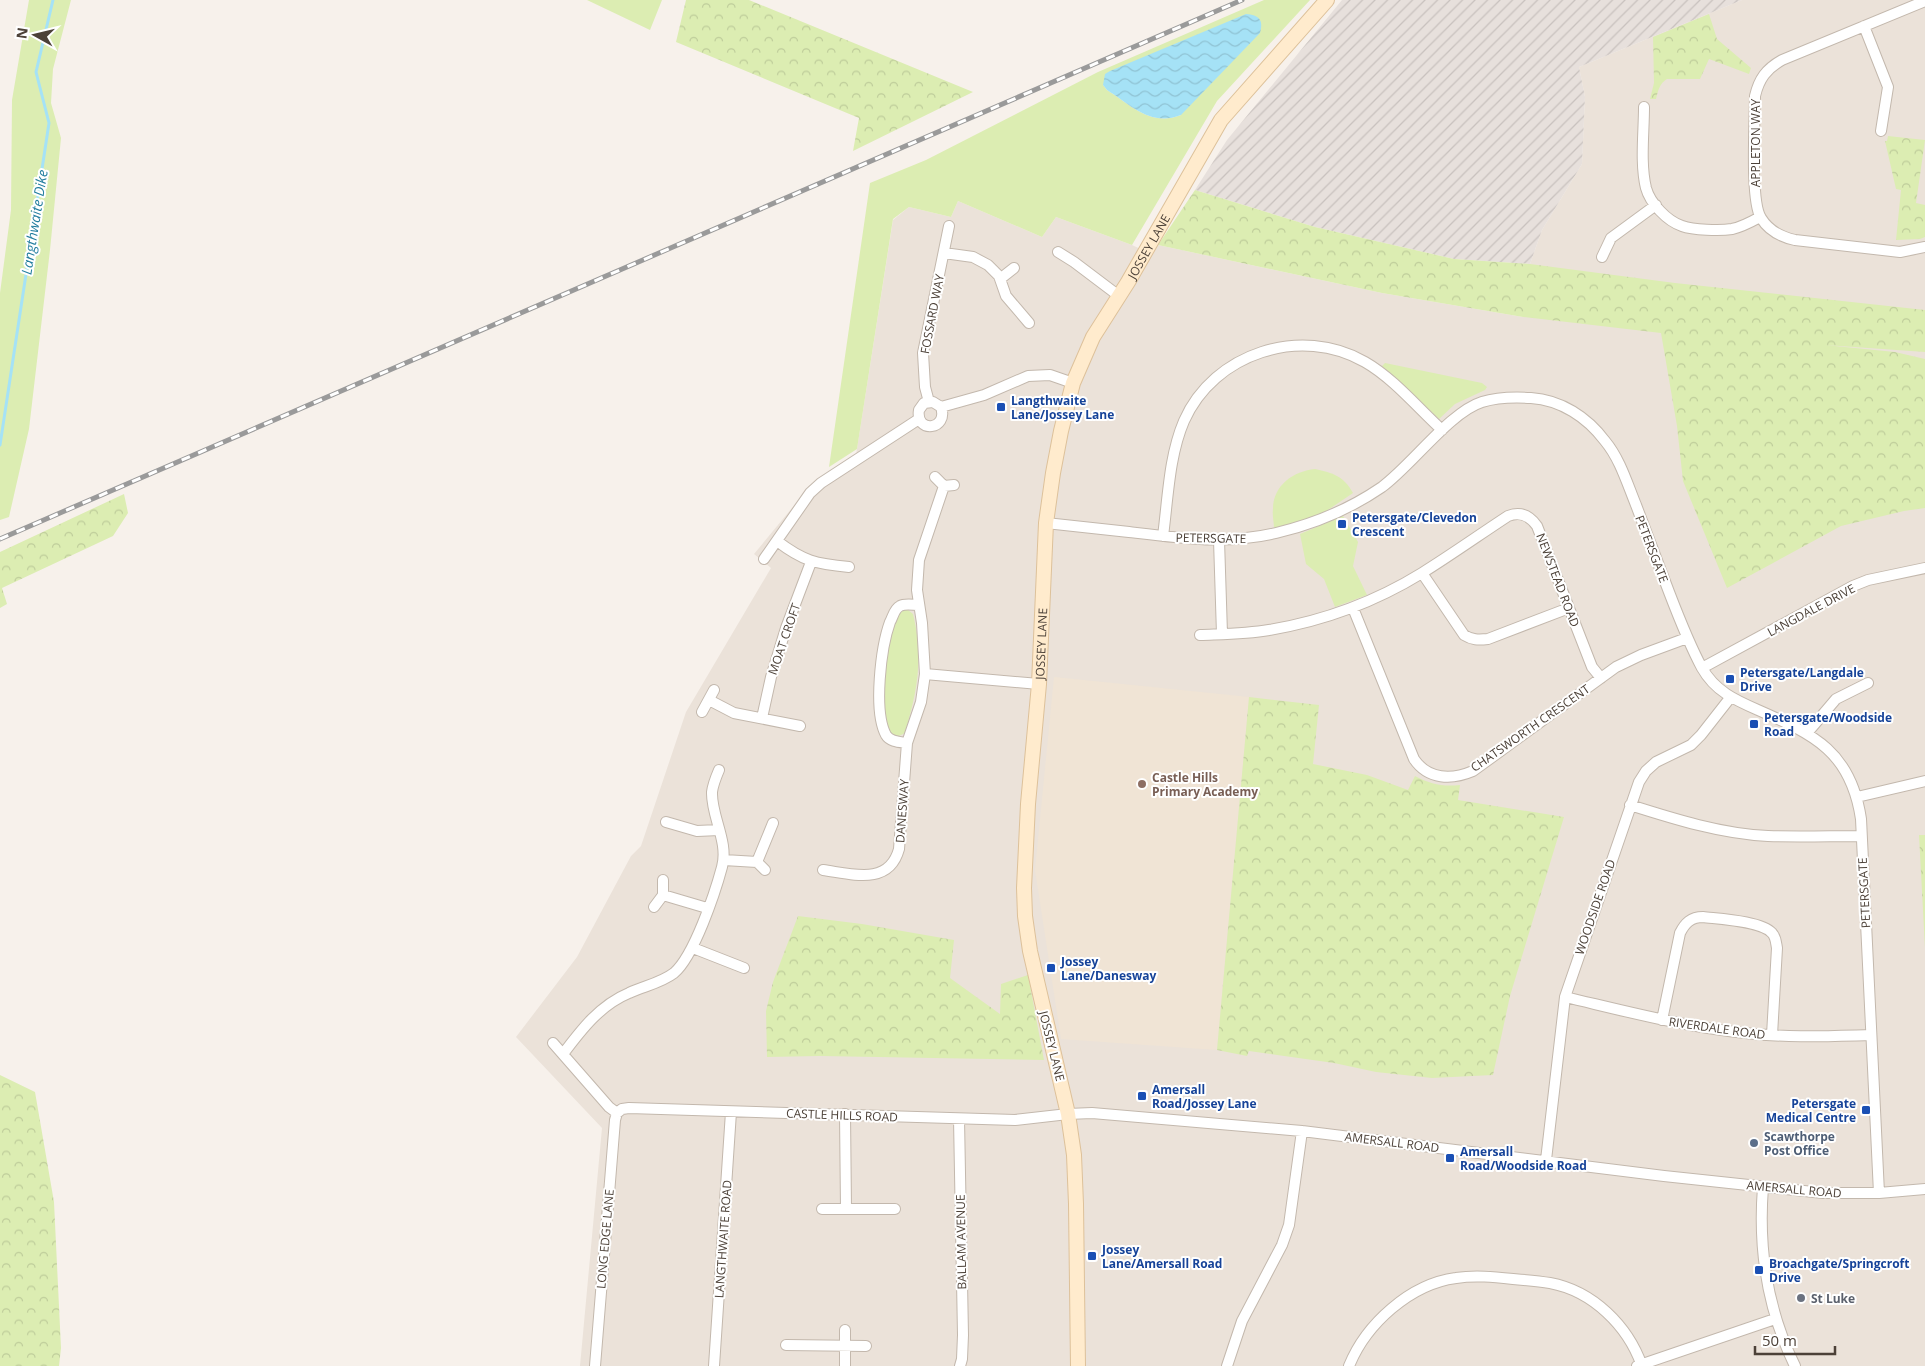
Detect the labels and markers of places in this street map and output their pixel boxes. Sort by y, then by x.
place label: Langthwaite Lane/Jossey Lane [1011,392,1114,423]
marker: Langthwaite Lane/Jossey Lane [995,401,1007,413]
place label: Petersgate/Clevedon Crescent [1352,509,1477,540]
marker: Petersgate/Clevedon Crescent [1336,518,1348,530]
place label: Petersgate/Langdale Drive [1740,664,1864,695]
marker: Petersgate/Langdale Drive [1724,673,1736,685]
place label: Petersgate/Woodside Road [1764,709,1892,740]
marker: Petersgate/Woodside Road [1748,718,1760,730]
place label: Castle Hills Primary Academy [1152,769,1258,800]
marker: Castle Hills Primary Academy [1136,778,1148,790]
place label: Jossey Lane/Danesway [1060,953,1157,984]
marker: Jossey Lane/Danesway [1045,962,1057,974]
place label: Amersall Road/Jossey Lane [1152,1081,1257,1112]
marker: Amersall Road/Jossey Lane [1136,1090,1148,1102]
place label: Petersgate Medical Centre [1766,1095,1856,1126]
marker: Petersgate Medical Centre [1860,1104,1872,1116]
place label: Scawthorpe Post Office [1764,1128,1835,1159]
marker: Scawthorpe Post Office [1748,1137,1760,1149]
place label: Amersall Road/Woodside Road [1460,1143,1587,1174]
marker: Amersall Road/Woodside Road [1444,1152,1456,1164]
place label: Jossey Lane/Amersall Road [1101,1241,1222,1272]
marker: Jossey Lane/Amersall Road [1086,1250,1098,1262]
place label: Broachgate/Springcroft Drive [1769,1255,1909,1286]
marker: Broachgate/Springcroft Drive [1753,1264,1765,1276]
place label: St Luke [1811,1290,1855,1307]
marker: St Luke [1795,1292,1807,1304]

